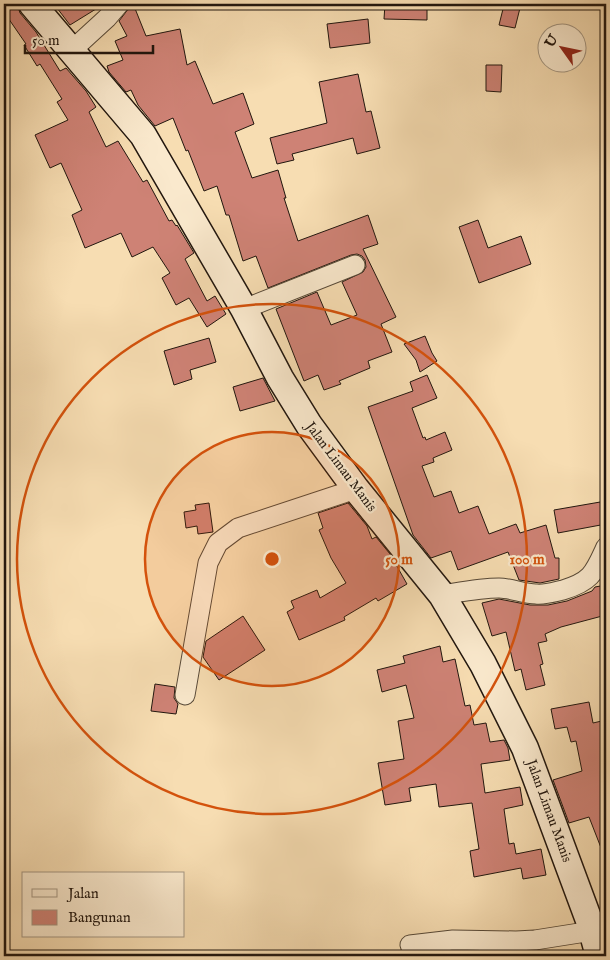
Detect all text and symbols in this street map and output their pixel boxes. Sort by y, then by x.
scale bar [25,22,152,54]
north arrow [538,22,588,72]
text: 50 m [32,31,60,50]
text: U [541,31,563,52]
street label: Jalan Limau Manis [300,417,381,516]
centre of rings [263,550,281,568]
text: 50 m [385,550,413,569]
text: 100 m [509,550,545,569]
street label: Jalan Limau Manis [521,755,576,865]
legend [22,872,185,938]
text: Jalan [66,884,99,903]
text: Bangunan [68,908,131,927]

